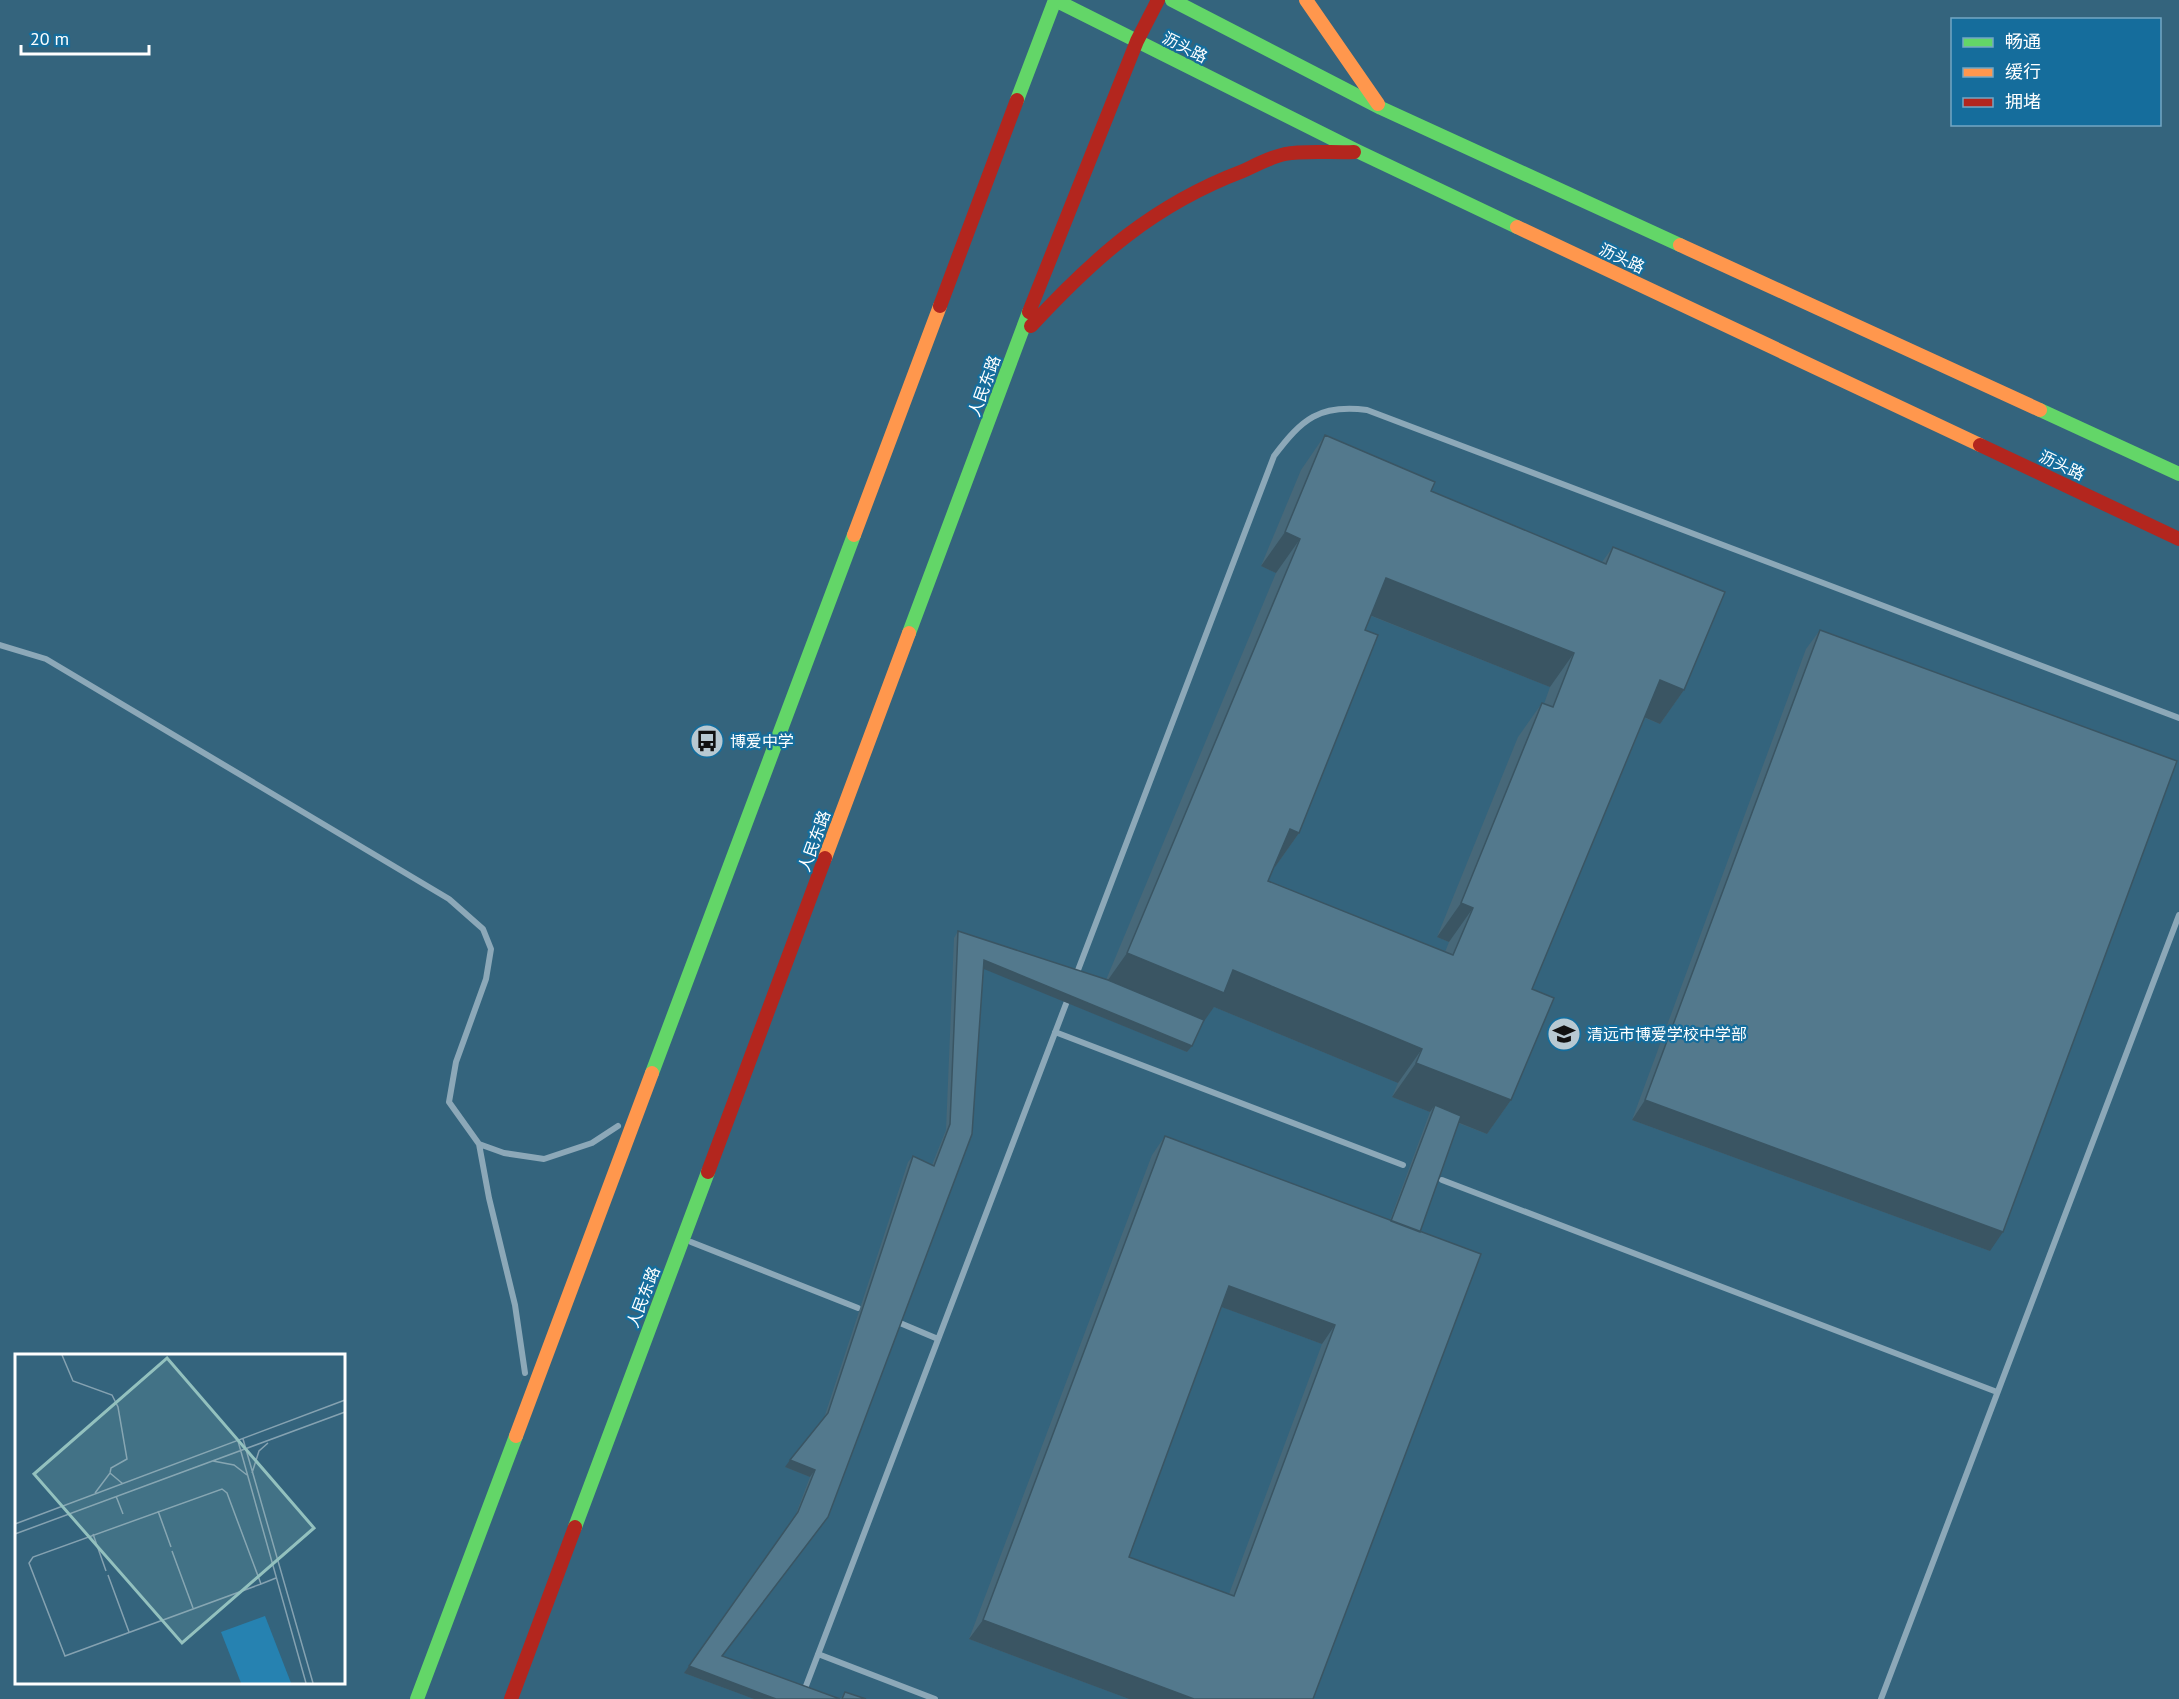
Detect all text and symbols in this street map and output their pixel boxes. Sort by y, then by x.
scale bar [21,18,148,56]
legend [1951,18,2161,126]
text: 20 m [30,27,69,50]
street label: 沥头路 [1159,27,1211,67]
text: 畅通 [2005,30,2041,53]
text: 缓行 [2005,60,2041,83]
text: 拥堵 [2005,90,2041,113]
street label: 沥头路 [1596,239,1648,277]
street label: 人民东路 [964,353,1004,419]
street label: 沥头路 [2036,446,2088,484]
bus stop icon: 博爱中学 [689,723,725,759]
place label: 博爱中学 [730,731,794,751]
street label: 人民东路 [794,808,834,874]
school or university icon: 清远市博爱学校中学部 [1546,1016,1582,1052]
place label: 清远市博爱学校中学部 [1587,1024,1747,1044]
street label: 人民东路 [622,1264,664,1330]
inset map [15,1354,345,1684]

